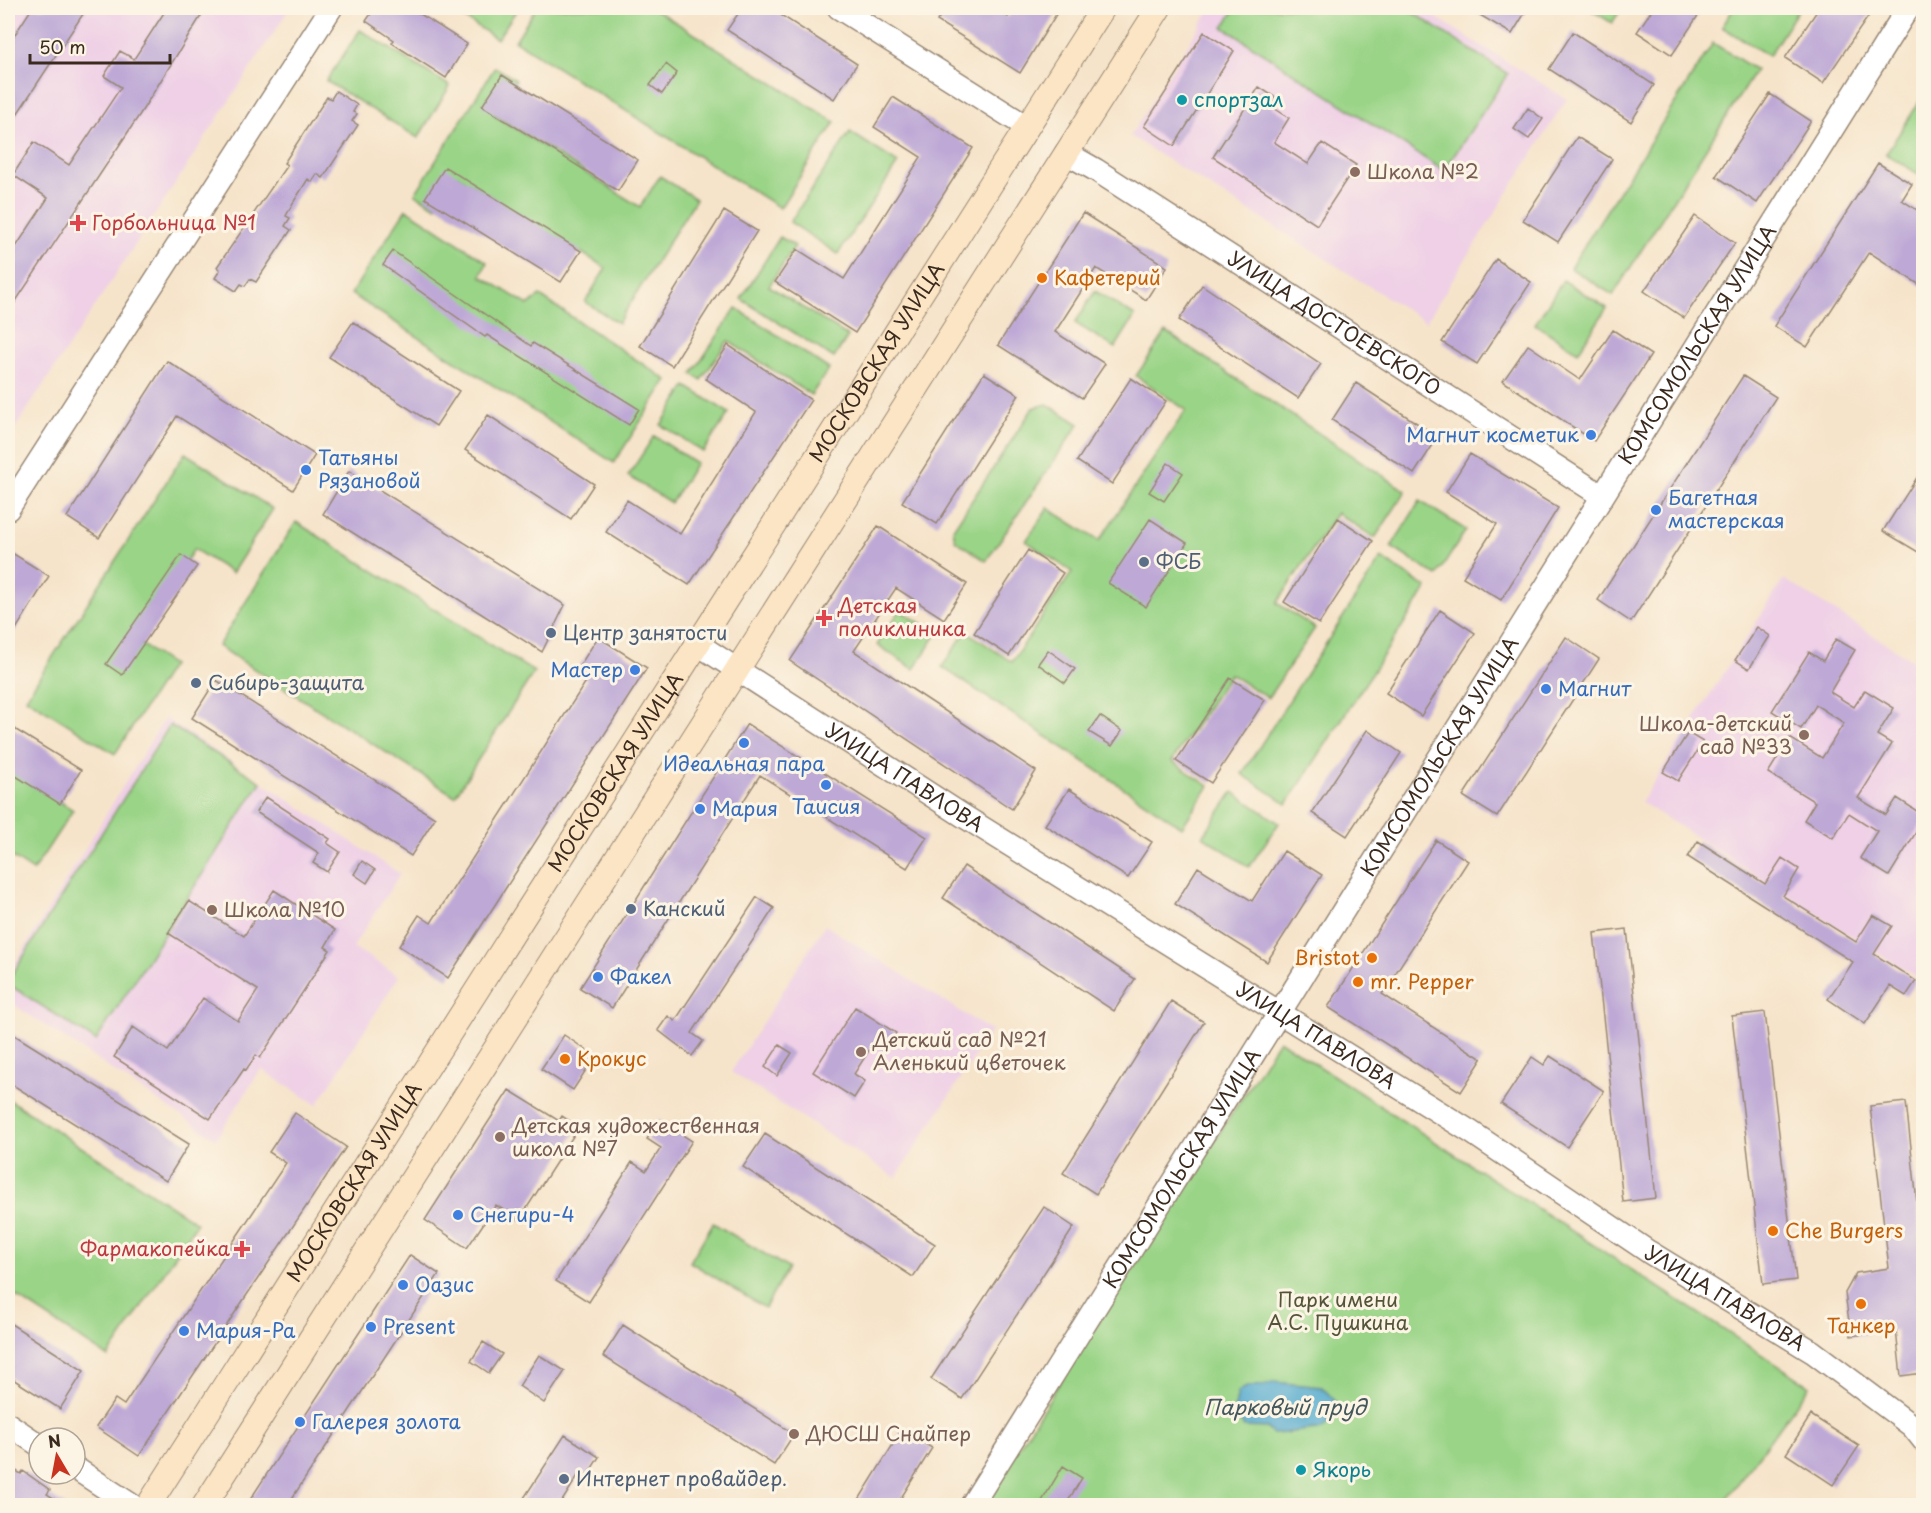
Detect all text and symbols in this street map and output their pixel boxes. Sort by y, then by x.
scale bar [30,27,170,65]
text: 50 m [39,33,86,60]
place label: спортзал [1194,84,1283,114]
marker: спортзал [1175,93,1189,107]
place label: Школа №2 [1367,156,1479,186]
marker: Школа №2 [1348,165,1362,179]
place label: Горбольница №1 [92,207,256,237]
marker: Горбольница №1 [69,214,87,232]
street label: КОМСОМОЛЬСКАЯ УЛИЦА [1610,218,1783,470]
street label: УЛИЦА ДОСТОЕВСКОГО [1222,243,1447,403]
street label: МОСКОВСКАЯ УЛИЦА [801,256,951,468]
place label: Кафетерий [1054,262,1161,292]
marker: Кафетерий [1035,271,1049,285]
place label: Магнит косметик [1406,419,1579,449]
marker: Магнит косметик [1584,428,1598,442]
place label: Татьяны Рязановой [318,442,421,495]
marker: Татьяны Рязановой [299,463,313,477]
place label: Багетная мастерская [1668,482,1785,535]
marker: Багетная мастерская [1649,503,1663,517]
place label: ФСБ [1156,546,1201,576]
marker: ФСБ [1137,555,1151,569]
place label: Детская поликлиника [837,590,966,643]
marker: Детская поликлиника [815,609,833,627]
place label: Центр занятости [563,617,727,647]
marker: Центр занятости [544,626,558,640]
street label: КОМСОМОЛЬСКАЯ УЛИЦА [1353,630,1525,882]
place label: Мастер [550,654,623,684]
marker: Мастер [628,663,642,677]
street label: МОСКОВСКАЯ УЛИЦА [540,666,690,878]
place label: Сибирь-защита [208,667,364,697]
place label: Магнит [1558,673,1632,703]
marker: Сибирь-защита [189,676,203,690]
marker: Магнит [1539,682,1553,696]
place label: Школа-детский сад №33 [1639,708,1792,761]
street label: УЛИЦА ПАВЛОВА [820,715,990,839]
marker: Школа-детский сад №33 [1797,728,1811,742]
marker: Идеальная пара [737,736,751,750]
place label: Идеальная пара [663,748,825,778]
marker: Таисия [819,778,833,792]
place label: Таисия [792,791,860,821]
place label: Мария [712,793,778,823]
marker: Мария [693,802,707,816]
place label: Канский [643,893,726,923]
place label: Школа №10 [224,894,345,924]
marker: Канский [624,902,638,916]
marker: Школа №10 [205,903,219,917]
place label: Bristot [1294,942,1360,972]
marker: Bristot [1365,951,1379,965]
place label: Факел [610,961,672,991]
place label: mr. Pepper [1370,966,1474,996]
marker: Факел [591,970,605,984]
street label: УЛИЦА ПАВЛОВА [1231,974,1402,1096]
marker: mr. Pepper [1351,975,1365,989]
place label: Детский сад №21 Аленький цветочек [872,1024,1066,1077]
street label: КОМСОМОЛЬСКАЯ УЛИЦА [1095,1042,1268,1294]
place label: Крокус [577,1043,646,1073]
marker: Детский сад №21 Аленький цветочек [854,1045,868,1059]
marker: Крокус [558,1052,572,1066]
street label: МОСКОВСКАЯ УЛИЦА [279,1076,429,1287]
place label: Детская художественная школа №7 [511,1110,760,1163]
marker: Детская художественная школа №7 [493,1130,507,1144]
place label: Снегири-4 [470,1199,575,1229]
marker: Снегири-4 [451,1208,465,1222]
place label: Che Burgers [1785,1215,1903,1245]
marker: Che Burgers [1766,1224,1780,1238]
place label: Фармакопейка [80,1233,231,1263]
street label: УЛИЦА ПАВЛОВА [1640,1237,1811,1358]
marker: Фармакопейка [235,1242,249,1256]
place label: Оазис [415,1269,474,1299]
marker: Оазис [396,1278,410,1292]
park label: Парк имени А.С. Пушкина [1268,1284,1409,1337]
marker: Танкер [1854,1297,1868,1311]
place label: Танкер [1826,1310,1896,1340]
place label: Present [383,1311,456,1341]
place label: Мария-Ра [196,1315,296,1345]
marker: Present [364,1320,378,1334]
marker: Мария-Ра [177,1324,191,1338]
water label: Парковый пруд [1204,1390,1368,1422]
place label: Галерея золота [312,1406,462,1436]
marker: Галерея золота [293,1415,307,1429]
place label: ДЮСШ Снайпер [805,1418,971,1448]
north arrow [27,1426,87,1486]
text: N [46,1427,63,1453]
marker: ДЮСШ Снайпер [787,1427,801,1441]
place label: Якорь [1313,1454,1371,1484]
place label: Интернет провайдер. [576,1463,787,1493]
marker: Якорь [1294,1463,1308,1477]
marker: Интернет провайдер. [557,1472,571,1486]

